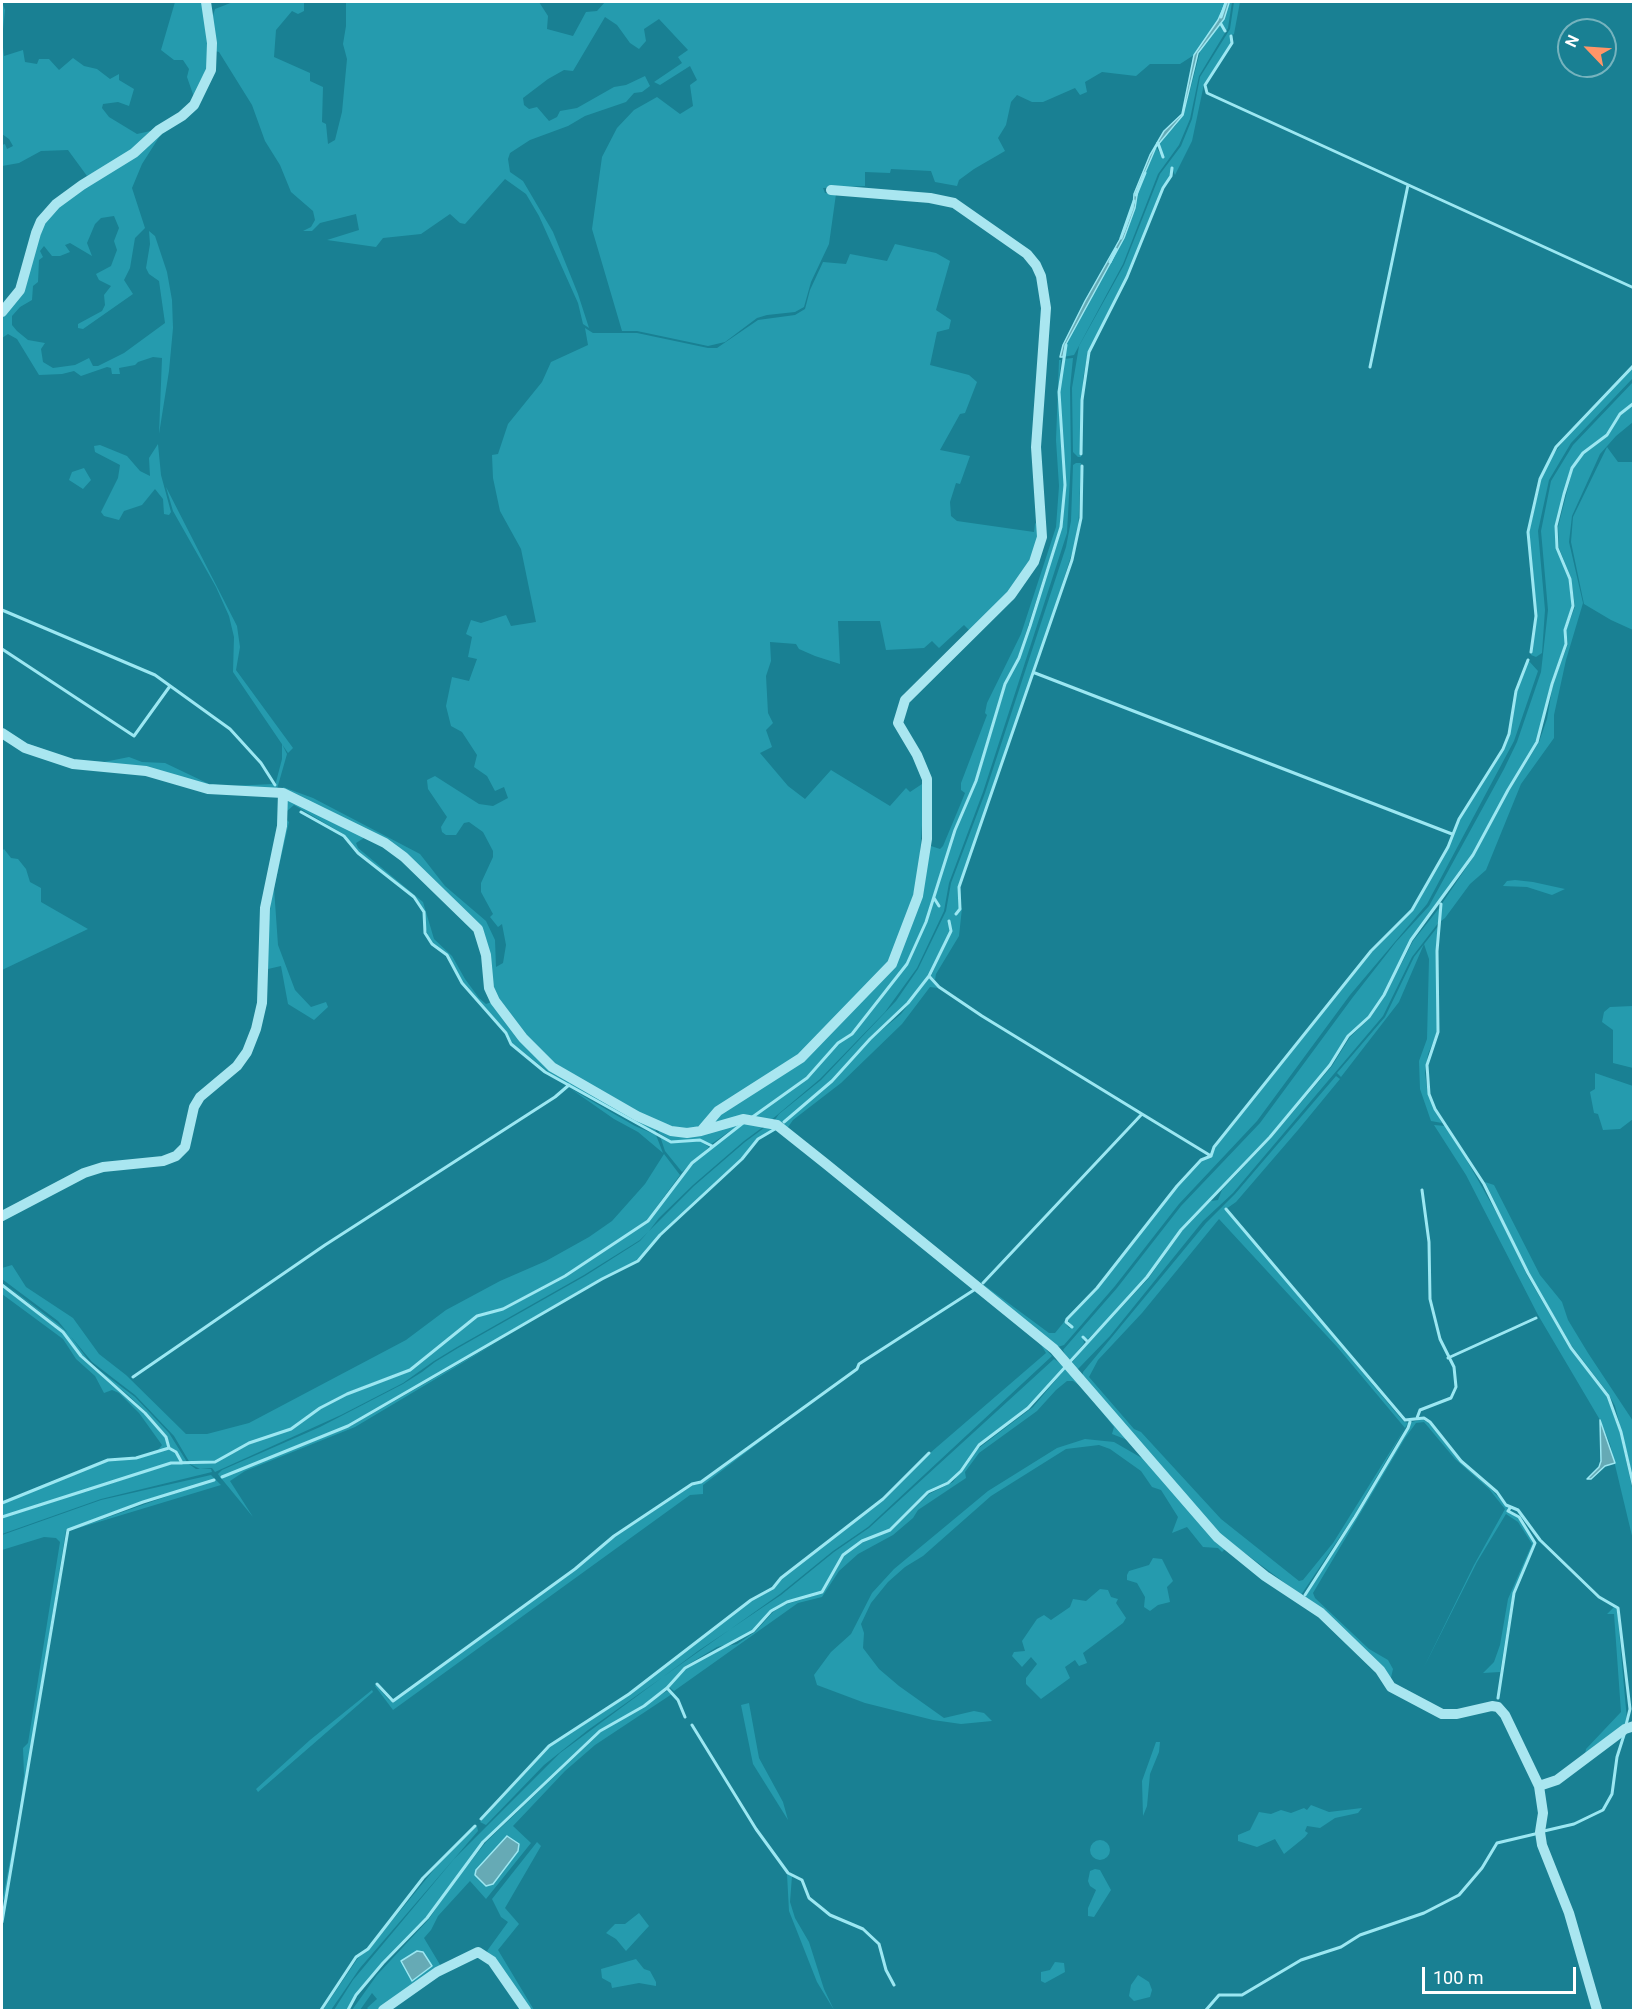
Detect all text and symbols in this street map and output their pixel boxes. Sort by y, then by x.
north arrow [1557,18,1617,78]
text: N [1561,32,1583,50]
scale bar [1425,1955,1580,1993]
text: 100 m [1433,1967,1484,1988]

